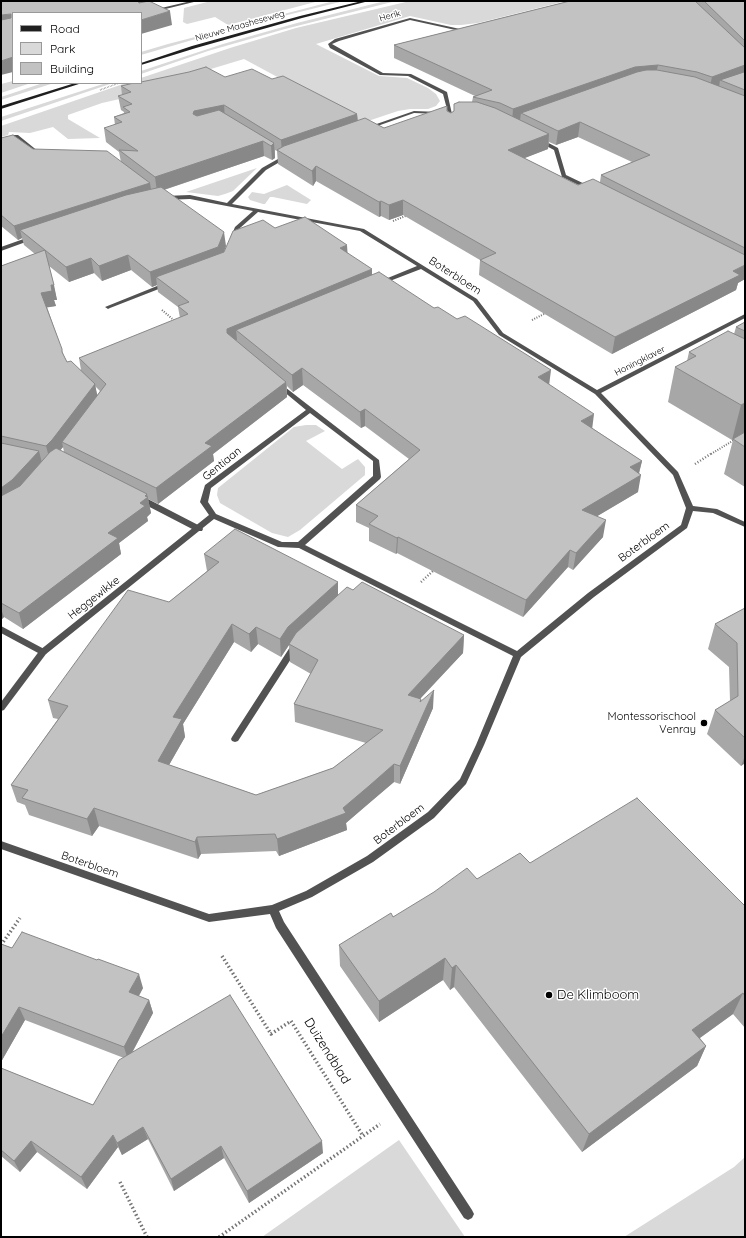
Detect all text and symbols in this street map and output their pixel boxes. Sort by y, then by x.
street label: Nieuwe Maasheseweg [194,8,286,44]
street label: Herik [378,8,402,24]
legend [12,12,142,84]
text: Road [50,21,80,36]
text: Park [50,41,75,56]
text: Building [50,61,94,76]
street label: Boterbloem [426,254,484,298]
street label: Honingklaver [613,344,667,378]
street label: Gentiaan [200,444,244,484]
street label: Boterbloem [616,519,672,565]
street label: Heggewikke [65,574,123,622]
place label: Montessorischool Venray [608,710,696,736]
marker: Montessorischool Venray [699,718,709,728]
street label: Boterbloem [371,801,427,847]
street label: Boterbloem [60,849,120,881]
place label: De Klimboom [557,987,639,1003]
marker: De Klimboom [544,990,554,1000]
street label: Duizendblad [301,1015,353,1087]

